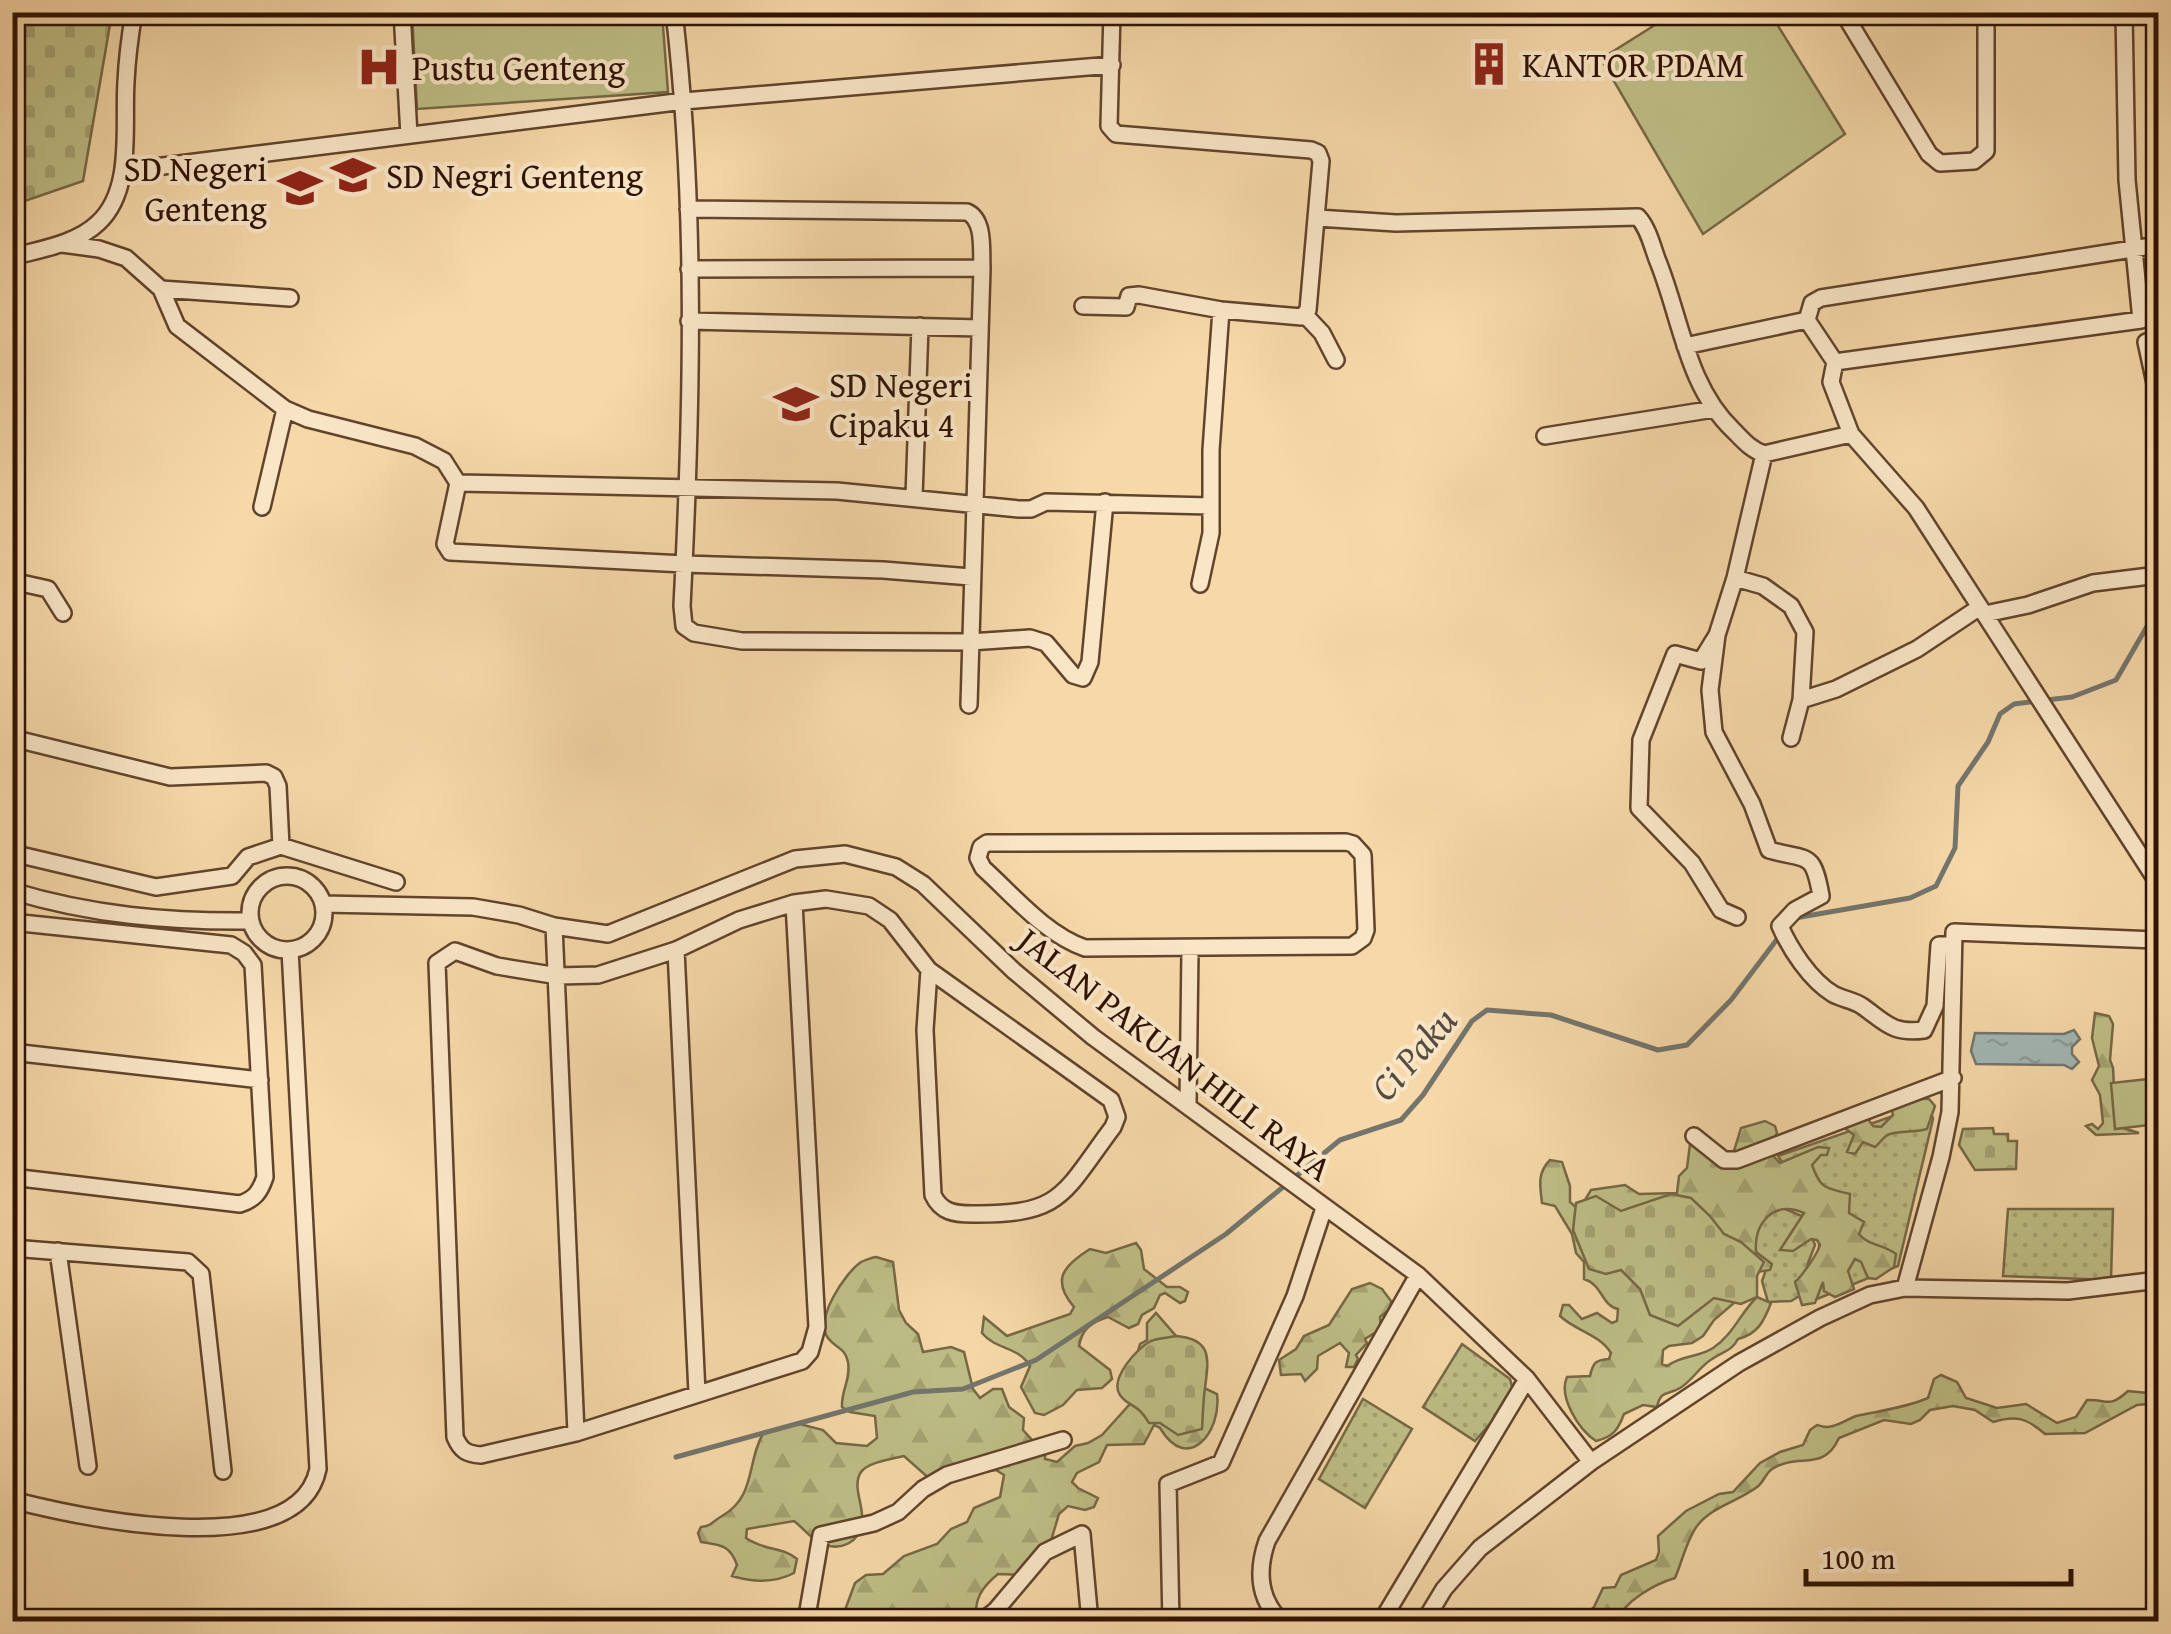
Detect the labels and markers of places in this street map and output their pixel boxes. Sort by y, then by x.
place label: KANTOR PDAM [1522,39,1745,90]
building icon: KANTOR PDAM [1465,40,1513,88]
place label: Pustu Genteng [412,42,626,93]
hospital icon: Pustu Genteng [355,43,403,91]
place label: SD Negeri Genteng [124,143,268,234]
place label: SD Negri Genteng [386,150,644,201]
school or university icon: SD Negri Genteng [329,151,377,199]
school or university icon: SD Negeri Genteng [276,164,324,212]
place label: SD Negeri Cipaku 4 [829,359,972,450]
school or university icon: SD Negeri Cipaku 4 [772,380,820,428]

